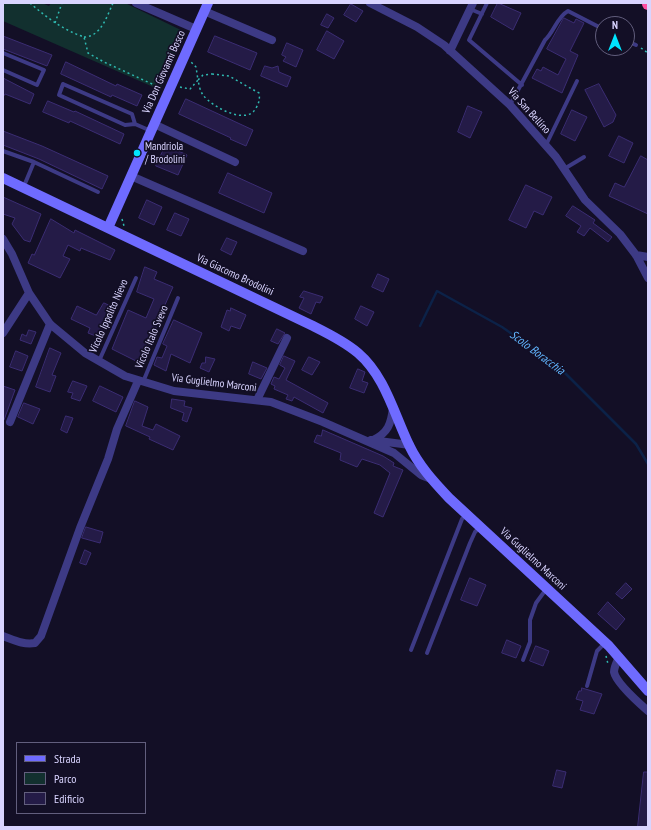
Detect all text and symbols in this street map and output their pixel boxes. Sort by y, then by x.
north arrow [595,16,635,56]
text: N [612,18,618,32]
street label: Via Don Giovanni Bosco [140,28,188,116]
street label: Via San Bellino [505,85,553,137]
place label: Mandriola / Brodolini [145,140,185,166]
marker: Mandriola / Brodolini [132,148,142,158]
street label: Via Giacomo Brodolini [194,251,276,299]
street label: Vicolo Ippolito Nievo [87,277,131,355]
street label: Vicolo Italo Svevo [133,303,171,371]
water label: Scolo Boracchia [507,328,567,378]
street label: Via Guglielmo Marconi [171,371,257,395]
street label: Via Guglielmo Marconi [497,525,569,593]
legend [16,742,146,814]
text: Strada [54,751,81,766]
text: Parco [54,771,76,786]
text: Edificio [54,791,84,806]

